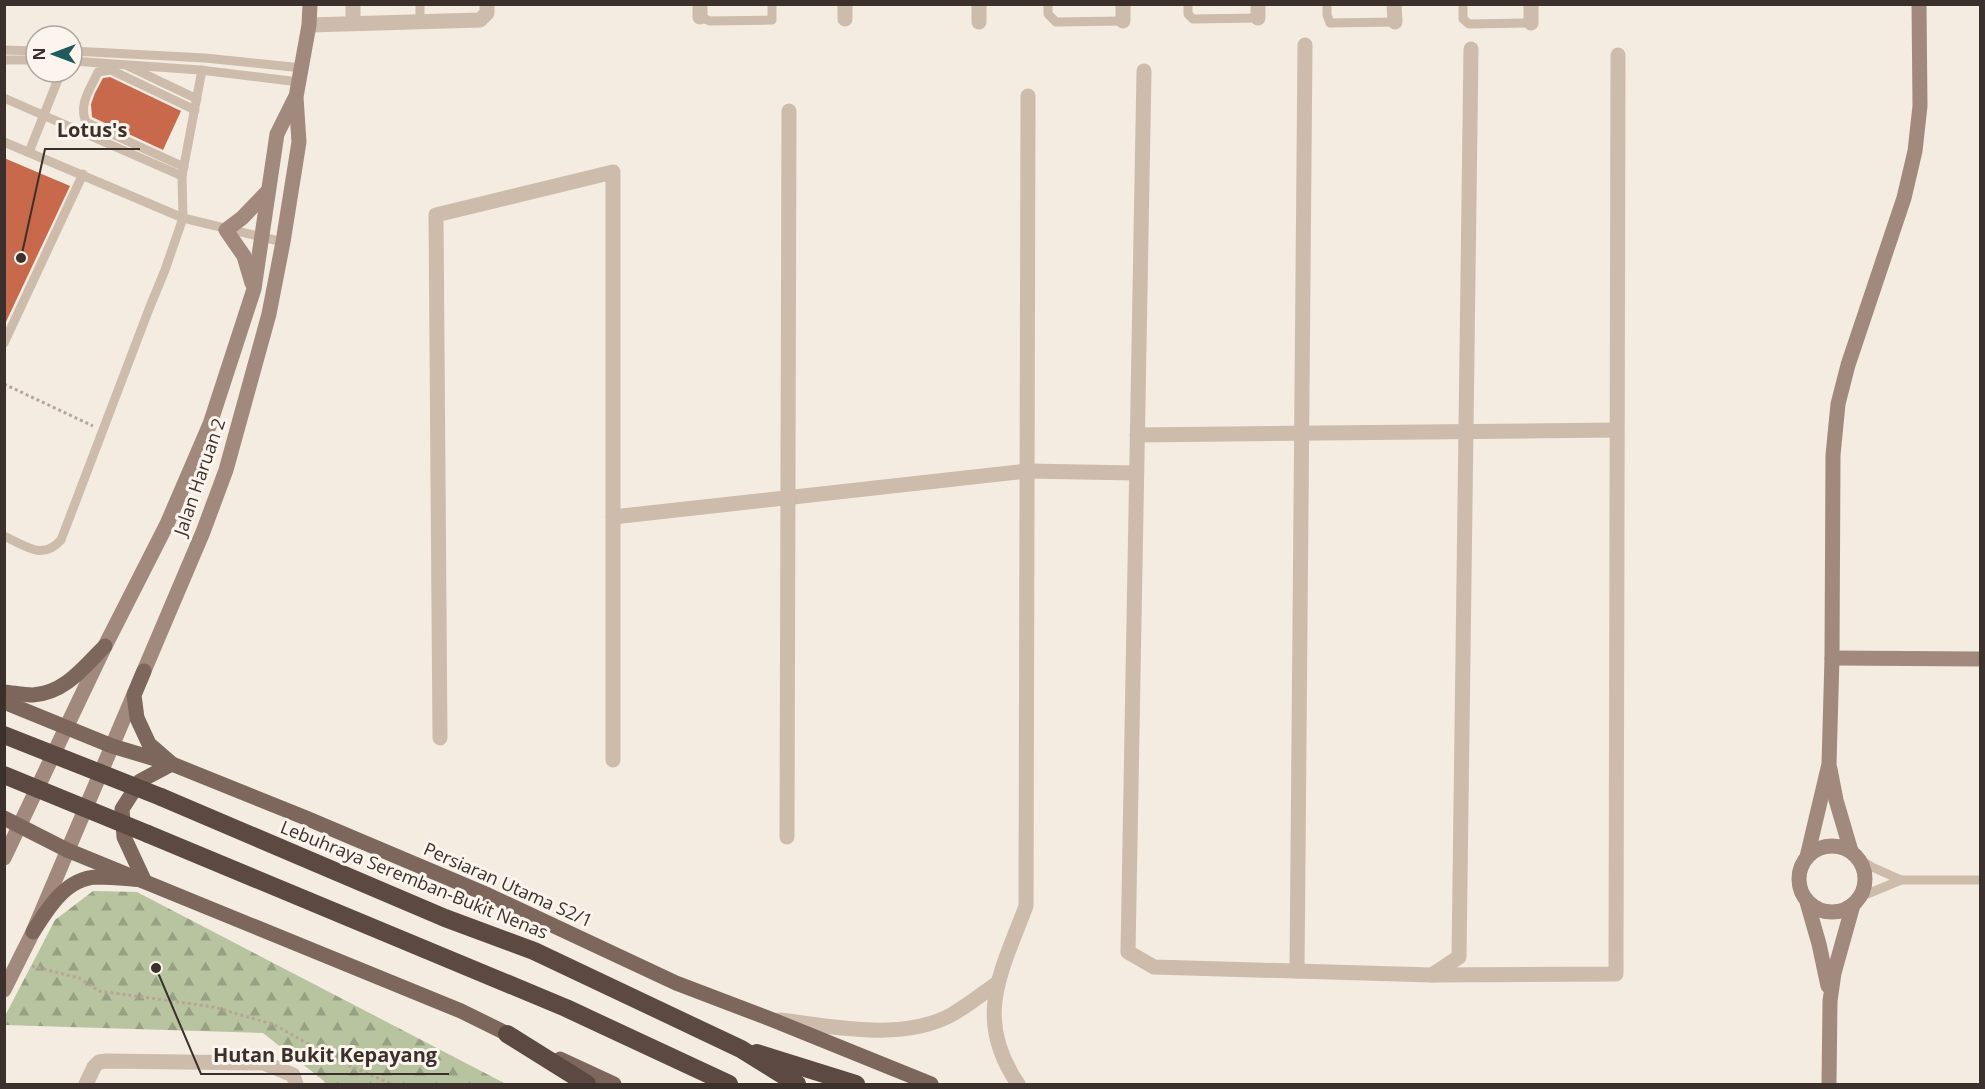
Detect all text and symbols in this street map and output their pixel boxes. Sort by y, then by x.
north arrow [24,24,84,84]
text: N [28,47,50,61]
callout: Lotus's [45,111,140,149]
text: Lotus's [57,116,127,143]
street label: Jalan Haruan 2 [167,415,230,541]
street label: Lebuhraya Seremban-Bukit Nenas [277,814,552,944]
street label: Persiaran Utama S2/1 [420,836,597,932]
callout: Hutan Bukit Kepayang [201,1036,449,1074]
text: Hutan Bukit Kepayang [213,1041,438,1068]

